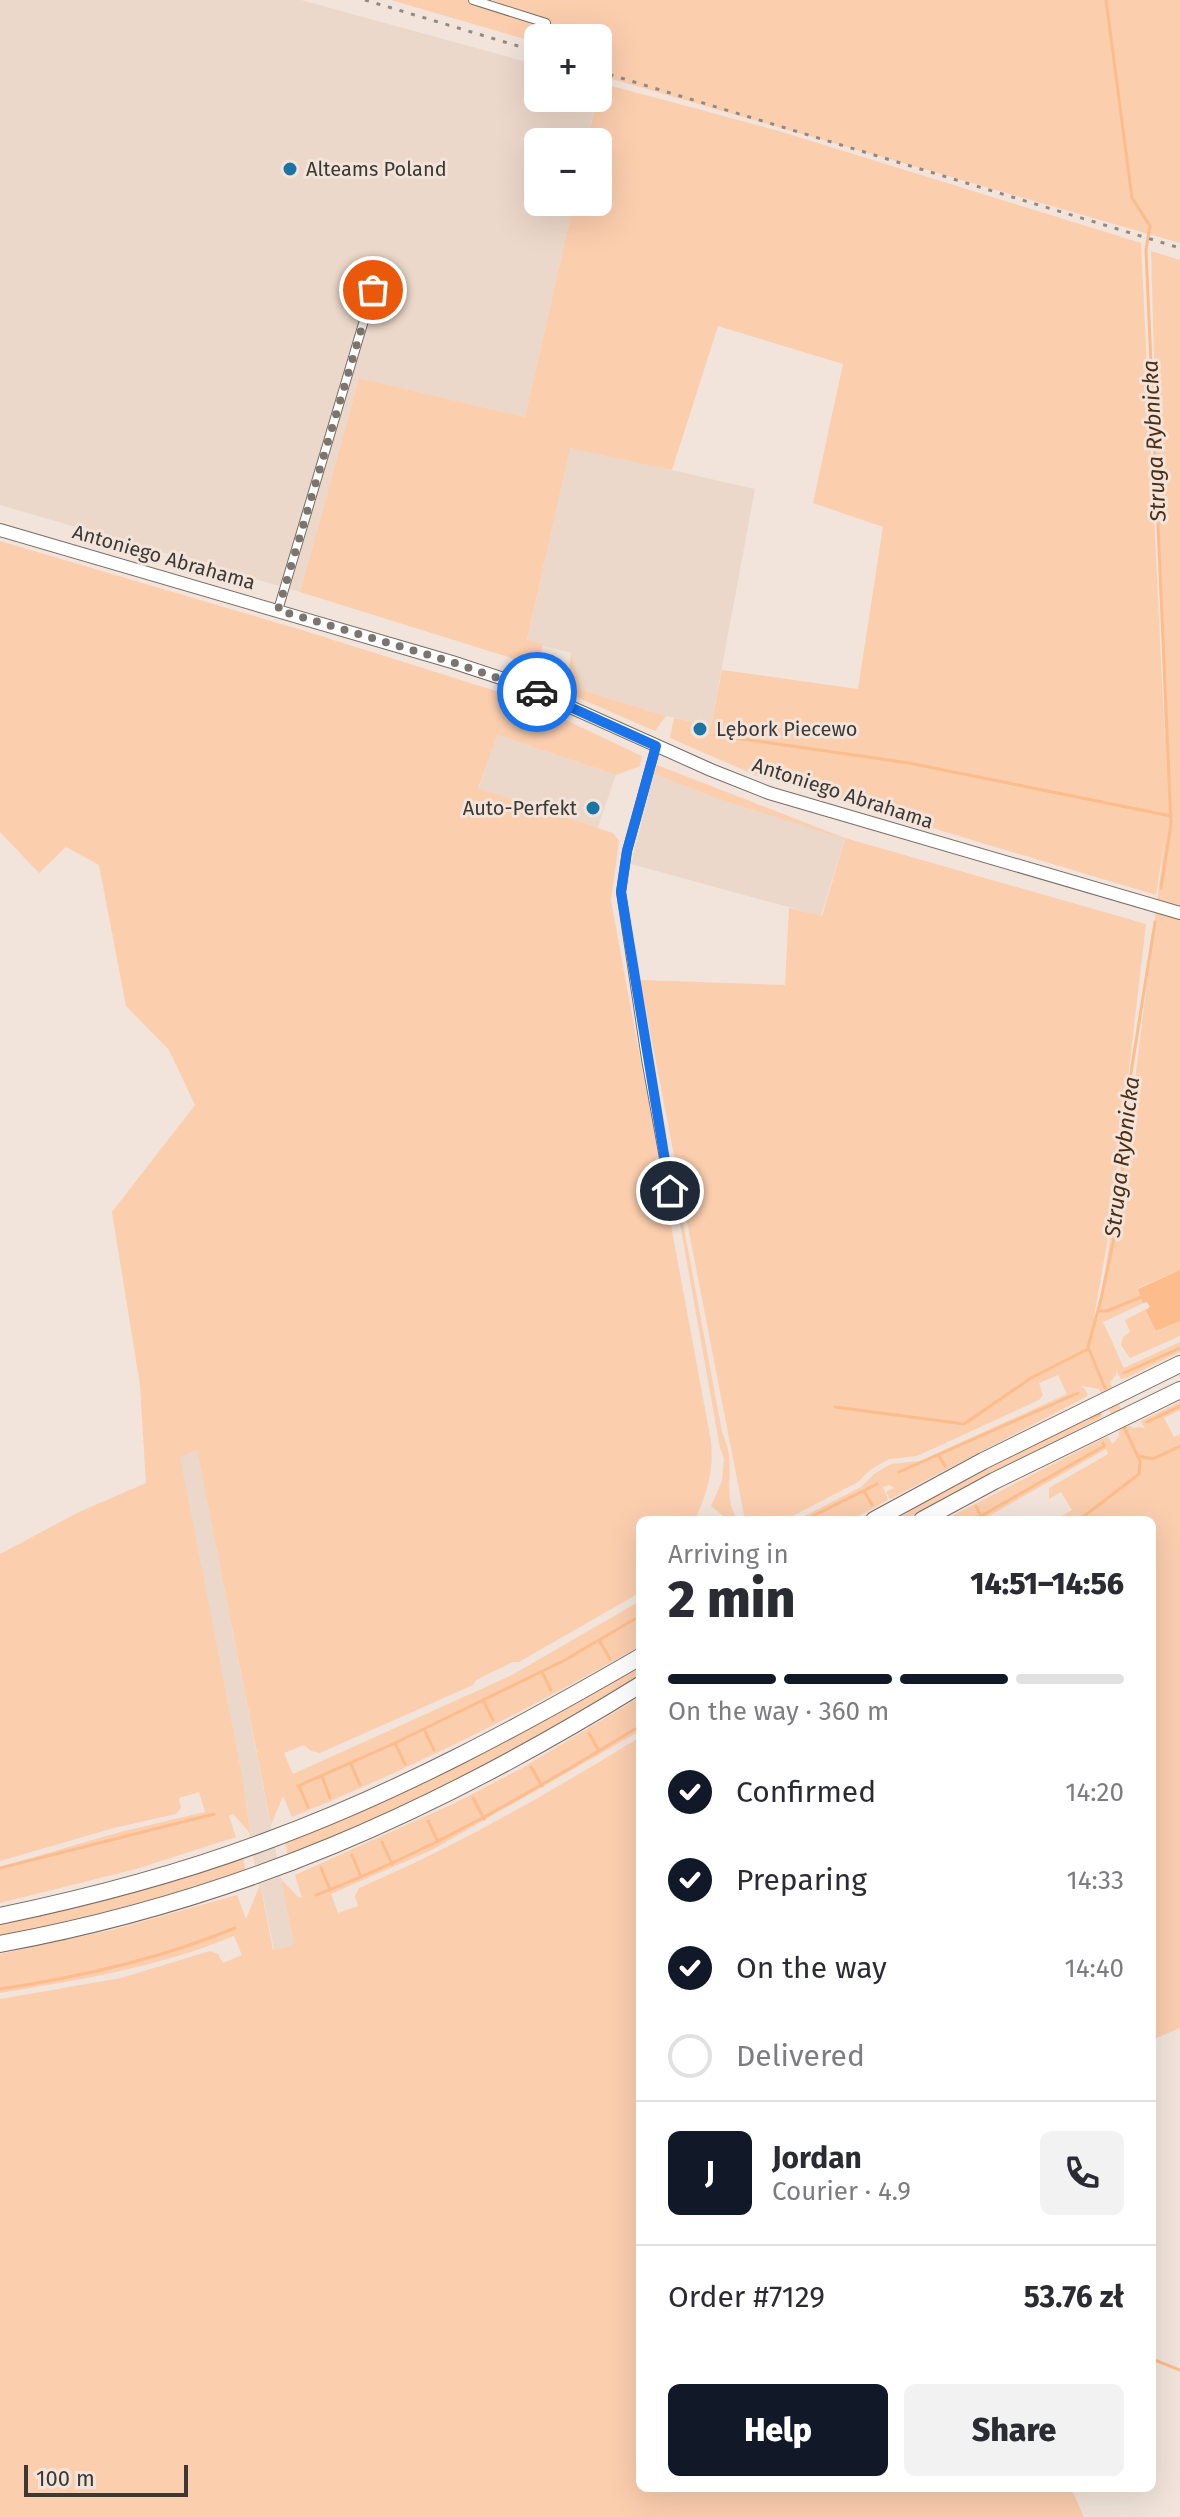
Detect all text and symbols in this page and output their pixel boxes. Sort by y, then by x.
map controls [524,24,612,216]
button: + [524,24,612,112]
button: − [524,128,612,216]
place label: Alteams Poland [306,157,447,181]
marker: Alteams Poland [281,160,299,178]
pin [339,256,407,324]
icon: bag [351,268,395,312]
water label: Struga Rybnicka [1136,359,1172,524]
street label: Antoniego Abrahama [70,519,258,595]
courier [497,652,577,732]
icon: car [515,670,559,714]
place label: Lębork Piecewo [716,717,857,741]
marker: Lębork Piecewo [691,720,709,738]
street label: Antoniego Abrahama [749,752,937,834]
place label: Auto-Perfekt [463,796,578,820]
marker: Auto-Perfekt [584,799,602,817]
water label: Struga Rybnicka [1099,1075,1145,1240]
pin [636,1157,704,1225]
icon: home [648,1169,692,1213]
text: Arriving in [668,1539,789,1570]
text: 14:51–14:56 [970,1566,1124,1602]
text: 2 min [668,1568,795,1631]
text: On the way · 360 m [668,1696,889,1727]
icon: check [668,1770,712,1814]
text: Confirmed [736,1774,876,1810]
text: 14:20 [1065,1777,1124,1808]
icon: check [668,1858,712,1902]
text: Preparing [736,1862,867,1898]
text: 14:33 [1066,1865,1124,1896]
icon: check [668,1946,712,1990]
text: On the way [736,1950,887,1986]
text: 14:40 [1064,1953,1124,1984]
text: Delivered [736,2038,865,2074]
button: phone [1040,2131,1124,2215]
text: Jordan [772,2140,862,2176]
text: J [705,2155,715,2191]
text: Courier · 4.9 [772,2176,911,2207]
text: Order #7129 [668,2279,825,2315]
text: 53.76 zł [1024,2279,1124,2315]
button: Help [668,2384,888,2476]
button: Share [904,2384,1124,2476]
scale bar [24,2461,188,2497]
text: 100 m [36,2465,95,2492]

